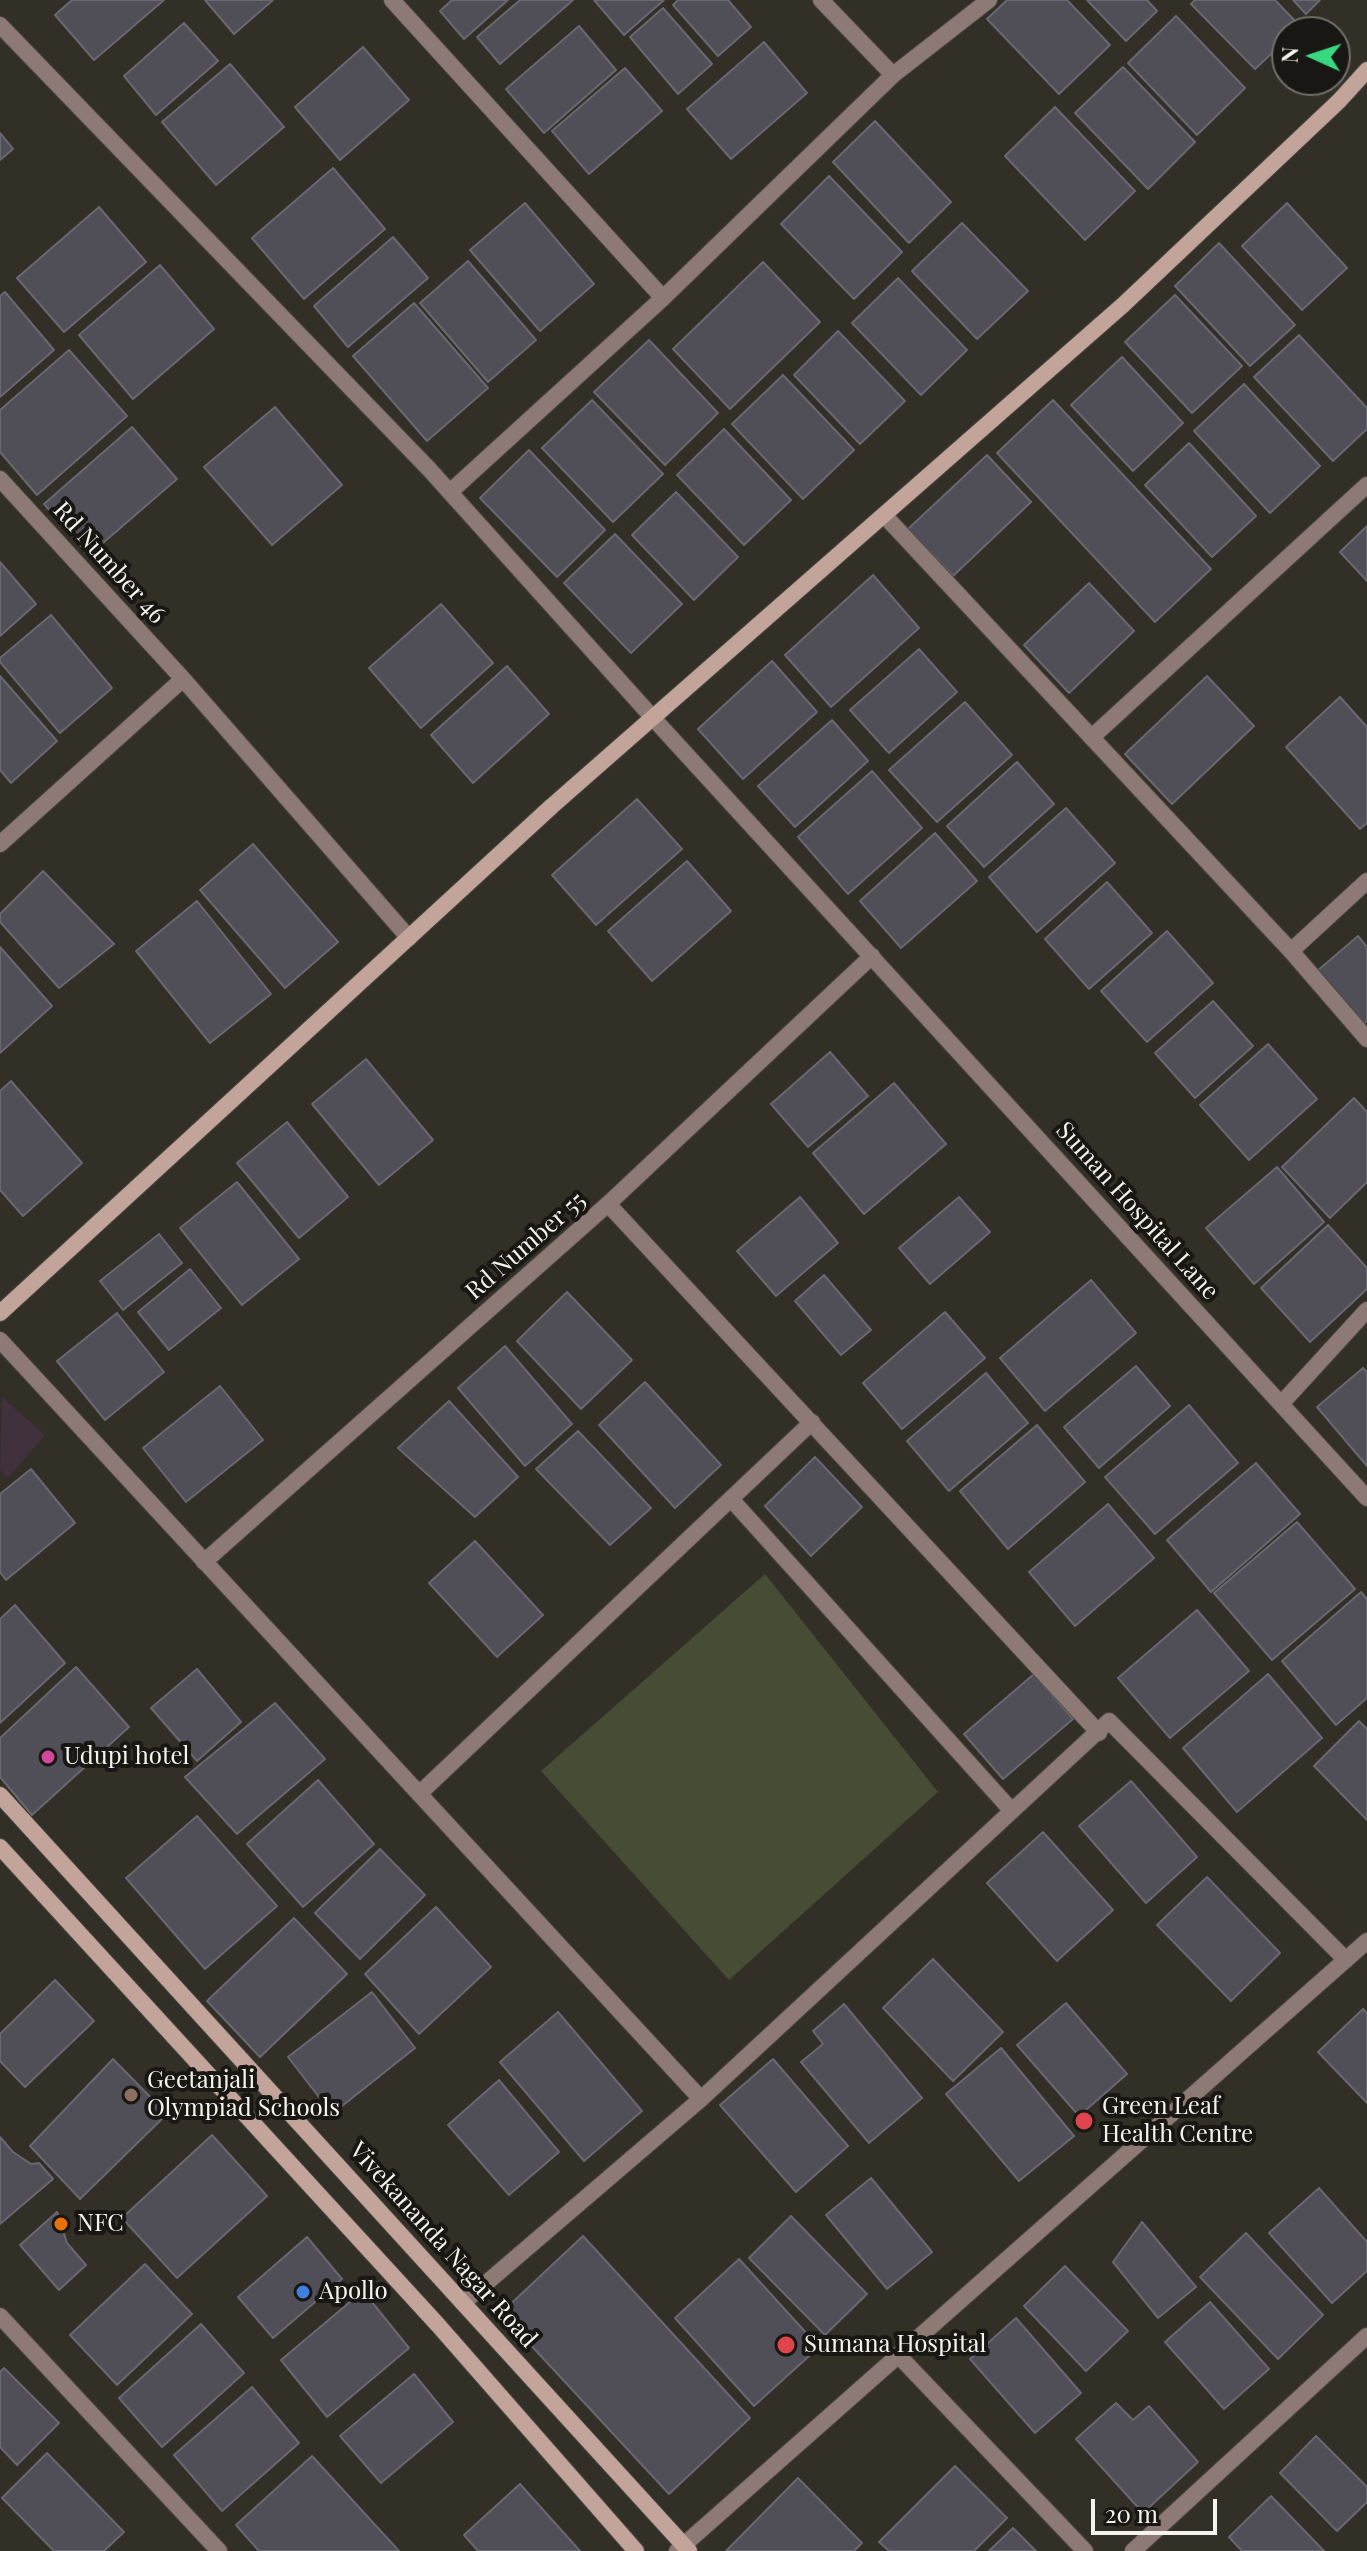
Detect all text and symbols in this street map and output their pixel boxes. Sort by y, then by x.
north arrow [1271,16,1351,96]
text: N [1274,46,1304,64]
street label: Rd Number 46 [47,496,171,630]
street label: Suman Hospital Lane [1050,1116,1224,1306]
street label: Rd Number 55 [460,1186,592,1306]
place label: Udupi hotel [64,1743,189,1771]
marker: Udupi hotel [39,1748,57,1766]
place label: Geetanjali Olympiad Schools [147,2067,340,2123]
marker: Geetanjali Olympiad Schools [122,2086,140,2104]
place label: Green Leaf Health Centre [1102,2093,1253,2149]
marker: Green Leaf Health Centre [1073,2110,1095,2132]
street label: Vivekananda Nagar Road [343,2136,543,2354]
place label: NFC [77,2210,124,2238]
marker: NFC [52,2215,70,2233]
place label: Apollo [319,2278,388,2306]
marker: Apollo [294,2283,312,2301]
place label: Sumana Hospital [804,2331,986,2359]
marker: Sumana Hospital [775,2334,797,2356]
scale bar [1095,2483,1221,2533]
text: 20 m [1105,2497,1158,2529]

